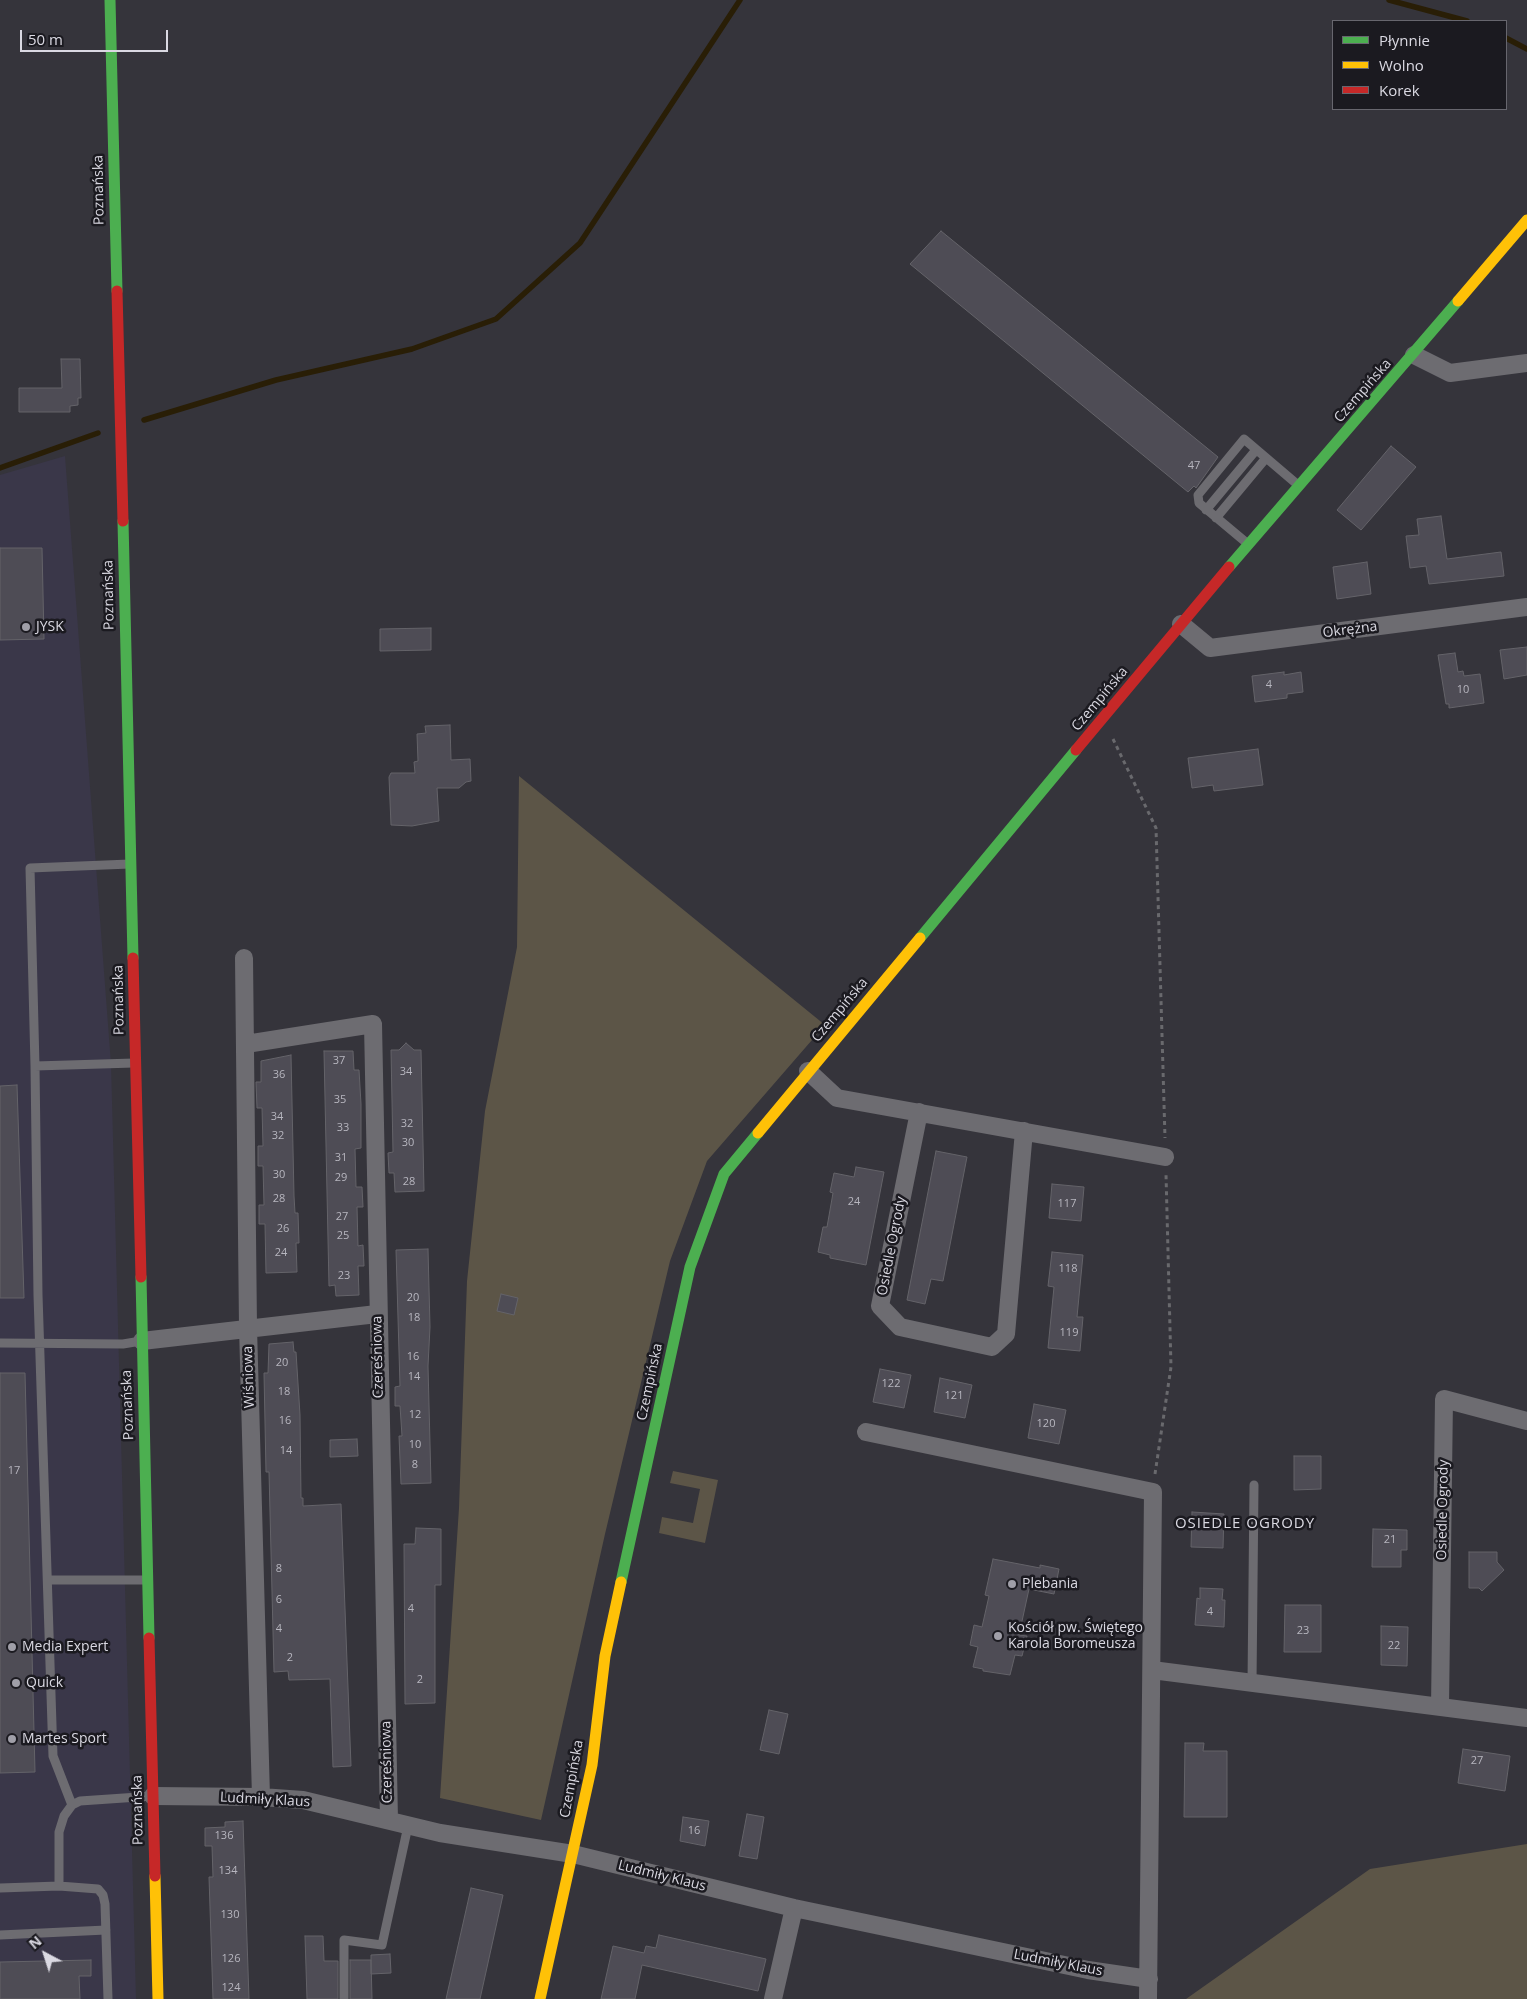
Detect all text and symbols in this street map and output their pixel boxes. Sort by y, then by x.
scale bar [22,20,170,52]
legend [1332,20,1507,110]
text: 50 m [28,29,63,49]
text: Płynnie [1379,30,1430,50]
text: Wolno [1379,55,1424,75]
text: Korek [1379,80,1420,100]
street label: Poznańska [90,155,108,225]
street label: Czempińska [1331,356,1395,426]
house number: 47 [1188,459,1200,473]
street label: Poznańska [100,560,118,630]
street label: Okrężna [1322,618,1378,642]
place label: JYSK [36,619,64,635]
marker: JYSK [20,621,32,633]
street label: Czempińska [1068,663,1132,735]
house number: 4 [1266,678,1272,692]
house number: 10 [1457,683,1469,697]
street label: Poznańska [110,965,128,1035]
street label: Czempińska [808,974,872,1046]
house number: 37 [333,1054,345,1068]
house number: 34 [400,1065,412,1079]
house number: 36 [273,1068,285,1082]
house number: 35 [334,1093,346,1107]
house number: 34 [271,1110,283,1124]
house number: 32 [401,1117,413,1131]
house number: 33 [337,1121,349,1135]
house number: 32 [272,1129,284,1143]
house number: 30 [402,1136,414,1150]
house number: 31 [335,1151,347,1165]
house number: 30 [273,1168,285,1182]
house number: 29 [335,1171,347,1185]
house number: 28 [403,1175,415,1189]
house number: 28 [273,1192,285,1206]
house number: 24 [848,1195,860,1209]
street label: Osiedle Ogrody [874,1195,910,1297]
house number: 117 [1058,1197,1076,1211]
house number: 27 [336,1210,348,1224]
house number: 26 [277,1222,289,1236]
house number: 25 [337,1229,349,1243]
house number: 24 [275,1246,287,1260]
house number: 118 [1059,1262,1077,1276]
house number: 23 [338,1269,350,1283]
house number: 20 [407,1291,419,1305]
house number: 18 [408,1311,420,1325]
street label: Czereśniowa [369,1316,387,1398]
house number: 119 [1060,1326,1078,1340]
street label: Czempińska [634,1342,666,1422]
street label: Wiśniowa [240,1346,258,1408]
house number: 16 [407,1350,419,1364]
house number: 20 [276,1356,288,1370]
street label: Poznańska [118,1370,138,1440]
house number: 14 [408,1370,420,1384]
house number: 122 [882,1377,900,1391]
house number: 18 [278,1385,290,1399]
house number: 121 [945,1389,963,1403]
house number: 12 [409,1408,421,1422]
house number: 16 [279,1414,291,1428]
house number: 120 [1037,1417,1055,1431]
house number: 10 [409,1438,421,1452]
house number: 14 [280,1444,292,1458]
house number: 8 [412,1458,418,1472]
street label: Osiedle Ogrody [1434,1459,1452,1561]
house number: 17 [8,1464,20,1478]
district label: OSIEDLE OGRODY [1173,1515,1317,1533]
house number: 21 [1384,1533,1396,1547]
house number: 8 [276,1562,282,1576]
place label: Plebania [1022,1576,1078,1592]
marker: Plebania [1006,1578,1018,1590]
house number: 6 [276,1593,282,1607]
house number: 4 [408,1602,414,1616]
house number: 4 [1207,1605,1213,1619]
place label: Kościół pw. Świętego Karola Boromeusza [1008,1620,1143,1652]
house number: 4 [276,1622,282,1636]
house number: 23 [1297,1624,1309,1638]
marker: Kościół pw. Świętego Karola Boromeusza [992,1630,1004,1642]
place label: Media Expert [22,1639,108,1655]
house number: 22 [1388,1639,1400,1653]
marker: Media Expert [6,1641,18,1653]
house number: 2 [287,1651,293,1665]
house number: 2 [417,1673,423,1687]
place label: Quick [26,1675,63,1691]
marker: Quick [10,1677,22,1689]
street label: Czereśniowa [378,1721,396,1803]
place label: Martes Sport [22,1731,107,1747]
marker: Martes Sport [6,1733,18,1745]
street label: Czempińska [557,1739,587,1819]
house number: 27 [1471,1754,1483,1768]
street label: Poznańska [129,1775,147,1845]
street label: Ludmiły Klaus [219,1789,311,1811]
house number: 16 [688,1824,700,1838]
house number: 136 [215,1829,233,1843]
street label: Ludmiły Klaus [616,1857,708,1895]
house number: 134 [219,1864,237,1878]
house number: 130 [221,1908,239,1922]
north arrow [20,1929,70,1979]
text: N [25,1931,46,1953]
street label: Ludmiły Klaus [1012,1946,1104,1980]
house number: 126 [222,1952,240,1966]
house number: 124 [222,1981,240,1995]

